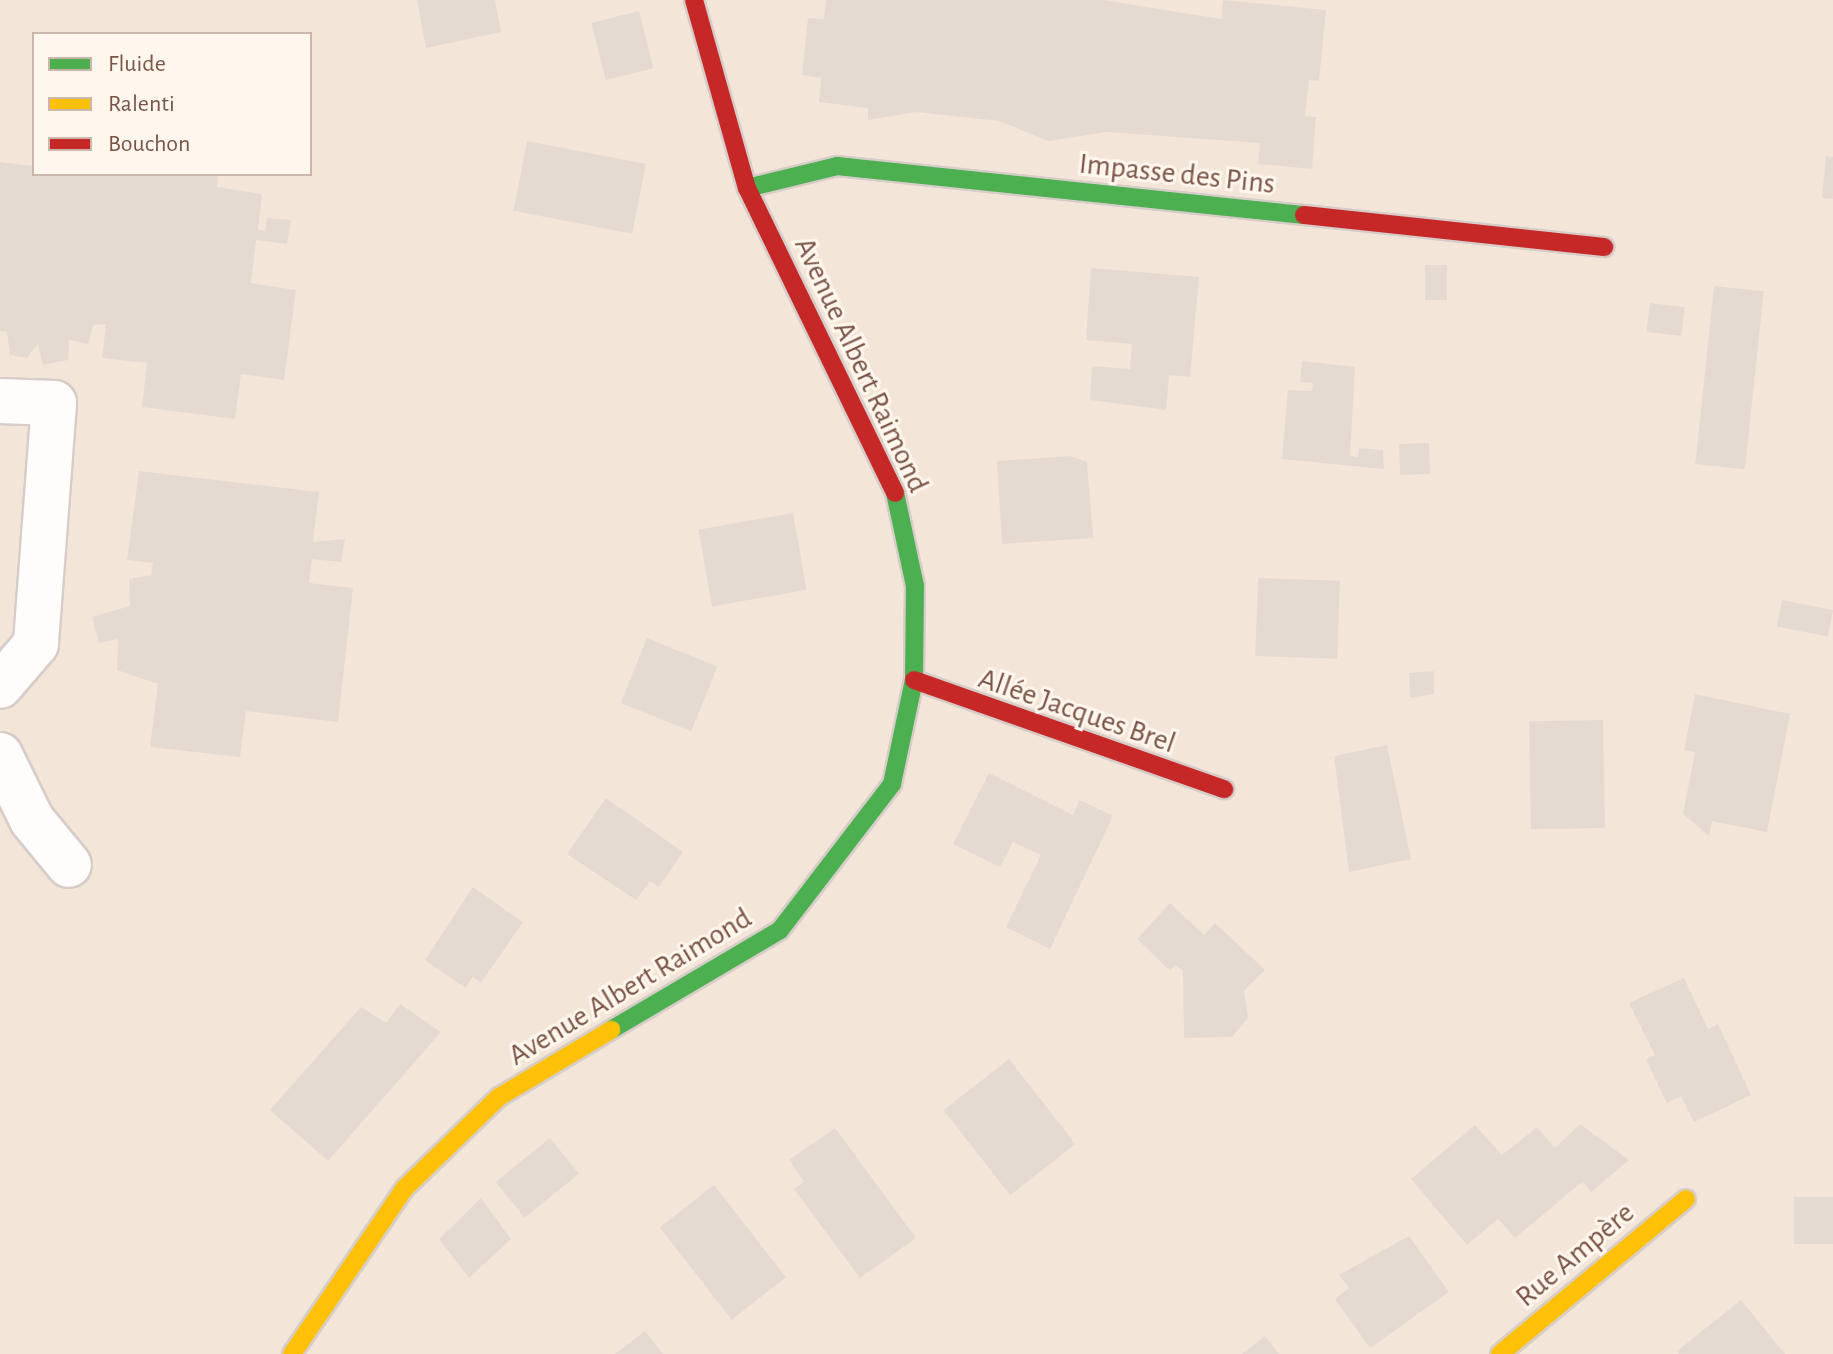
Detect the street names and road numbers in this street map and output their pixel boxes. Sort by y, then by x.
street label: Impasse des Pins [1077,146,1277,202]
street label: Avenue Albert Raimond [786,232,936,498]
street label: Allée Jacques Brel [974,660,1180,762]
street label: Avenue Albert Raimond [502,900,758,1074]
street label: Rue Ampère [1508,1195,1642,1315]

